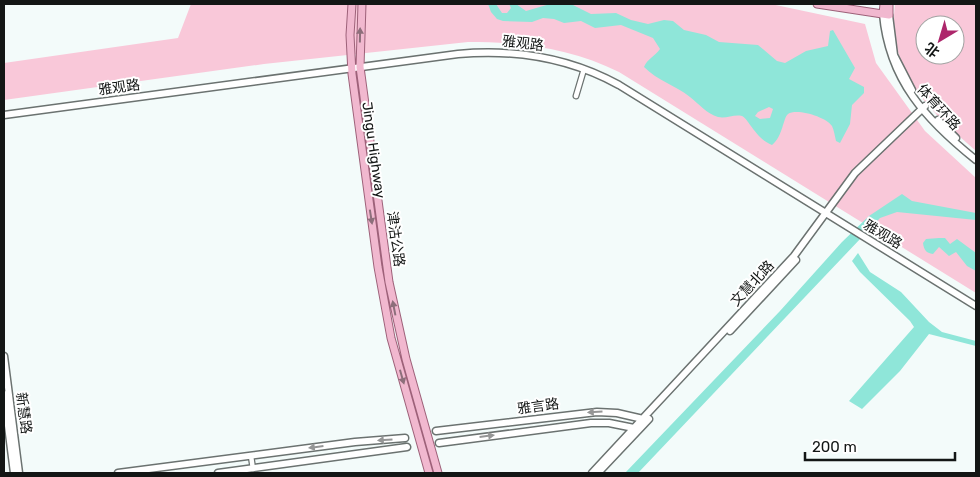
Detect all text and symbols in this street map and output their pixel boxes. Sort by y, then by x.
north arrow [915,15,965,65]
one-way arrow [356,27,364,43]
street label: 雅观路 [501,33,545,54]
text: 北 [922,39,943,61]
street label: 雅观路 [97,76,141,99]
street label: 体育环路 [914,81,964,134]
street label: Jingu Highway [358,101,389,200]
one-way arrow [367,210,375,226]
street label: 津沽公路 [383,210,408,268]
street label: 雅观路 [860,216,905,253]
street label: 文慧北路 [727,257,778,310]
one-way arrow [390,300,398,315]
one-way arrow [399,369,407,384]
street label: 新慧路 [12,391,35,435]
street label: 雅言路 [516,395,560,418]
one-way arrow [587,408,603,416]
scale bar [805,430,955,462]
one-way arrow [480,432,496,440]
one-way arrow [376,436,392,444]
text: 200 m [812,438,857,456]
one-way arrow [308,444,324,452]

